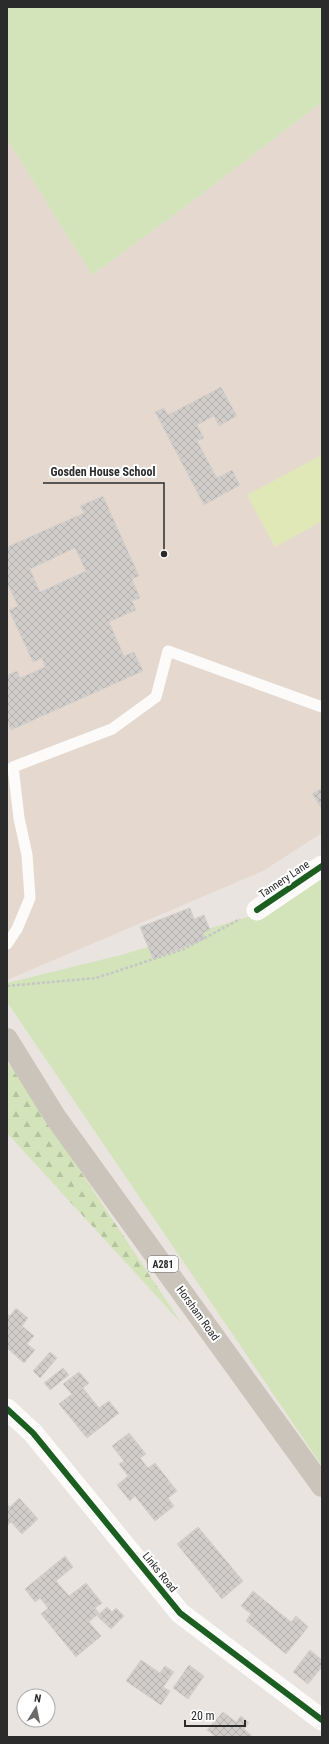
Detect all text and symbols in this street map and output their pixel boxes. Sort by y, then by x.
callout: Gosden House School [43,459,164,483]
text: Gosden House School [51,465,155,479]
street label: Tannery Lane [257,858,312,901]
road number: A281 [148,1256,178,1272]
street label: Horsham Road [173,1284,222,1343]
street label: Links Road [140,1550,180,1595]
north arrow [16,1688,56,1728]
text: N [33,1692,42,1706]
scale bar [185,1702,245,1728]
text: 20 m [191,1709,215,1723]

